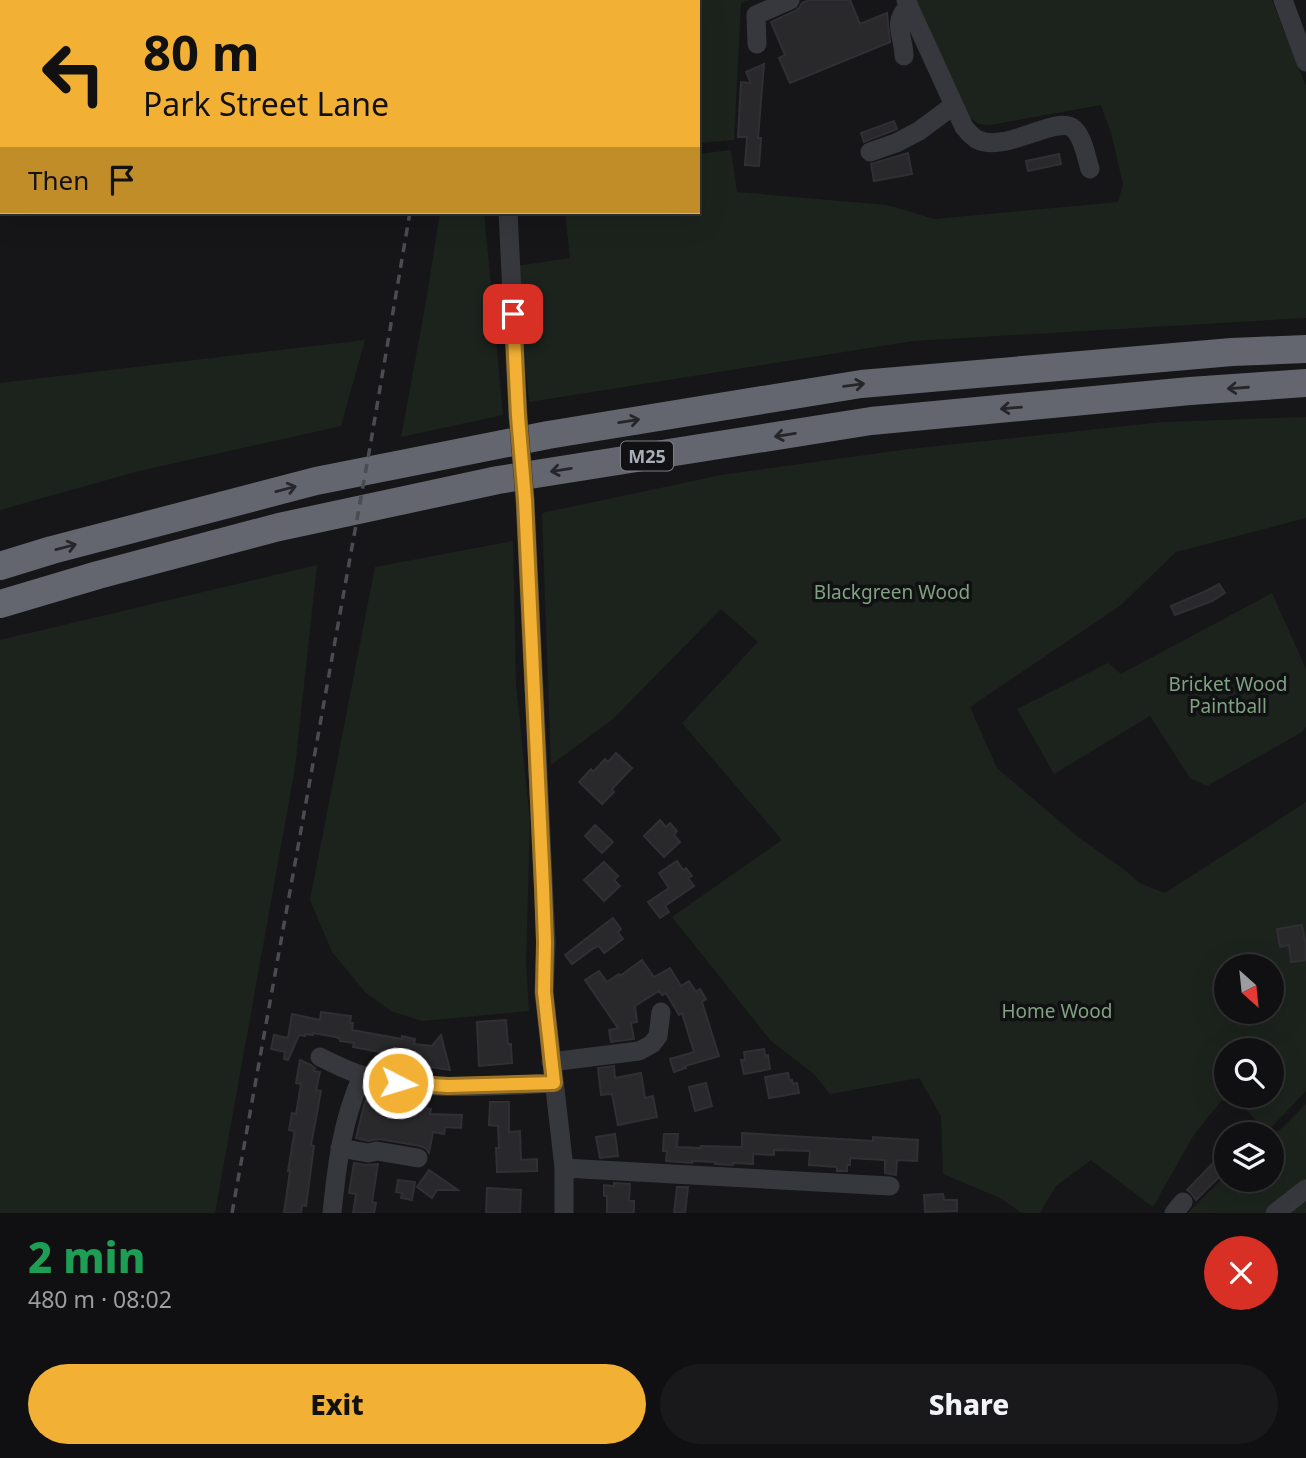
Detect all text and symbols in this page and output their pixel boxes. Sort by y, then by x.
text: 80 m [143,19,260,85]
icon: left [28,28,119,119]
text: Park Street Lane [143,82,389,125]
icon: arrive [103,161,141,199]
text: Then [28,162,89,198]
pin [483,284,543,344]
icon: arrive [494,295,532,333]
one-way arrow [842,379,864,392]
one-way arrow [1227,382,1250,395]
one-way arrow [1000,402,1023,415]
one-way arrow [617,415,640,428]
one-way arrow [775,429,797,442]
road number: M25 [621,442,673,470]
one-way arrow [550,464,573,477]
one-way arrow [274,482,297,495]
one-way arrow [54,539,76,552]
park label: Blackgreen Wood [814,579,970,605]
park label: Bricket Wood Paintball [1169,671,1287,719]
north arrow [1214,954,1284,1024]
map controls [1214,954,1284,1192]
park label: Home Wood [1002,998,1112,1024]
button: search [1214,1038,1284,1108]
position arrow [361,1046,435,1120]
button: layers [1214,1122,1284,1192]
text: 2 min [28,1228,145,1285]
button: close [1204,1236,1278,1310]
text: 480 m · 08:02 [28,1283,172,1315]
button: Exit [28,1364,646,1444]
button: Share [660,1364,1278,1444]

